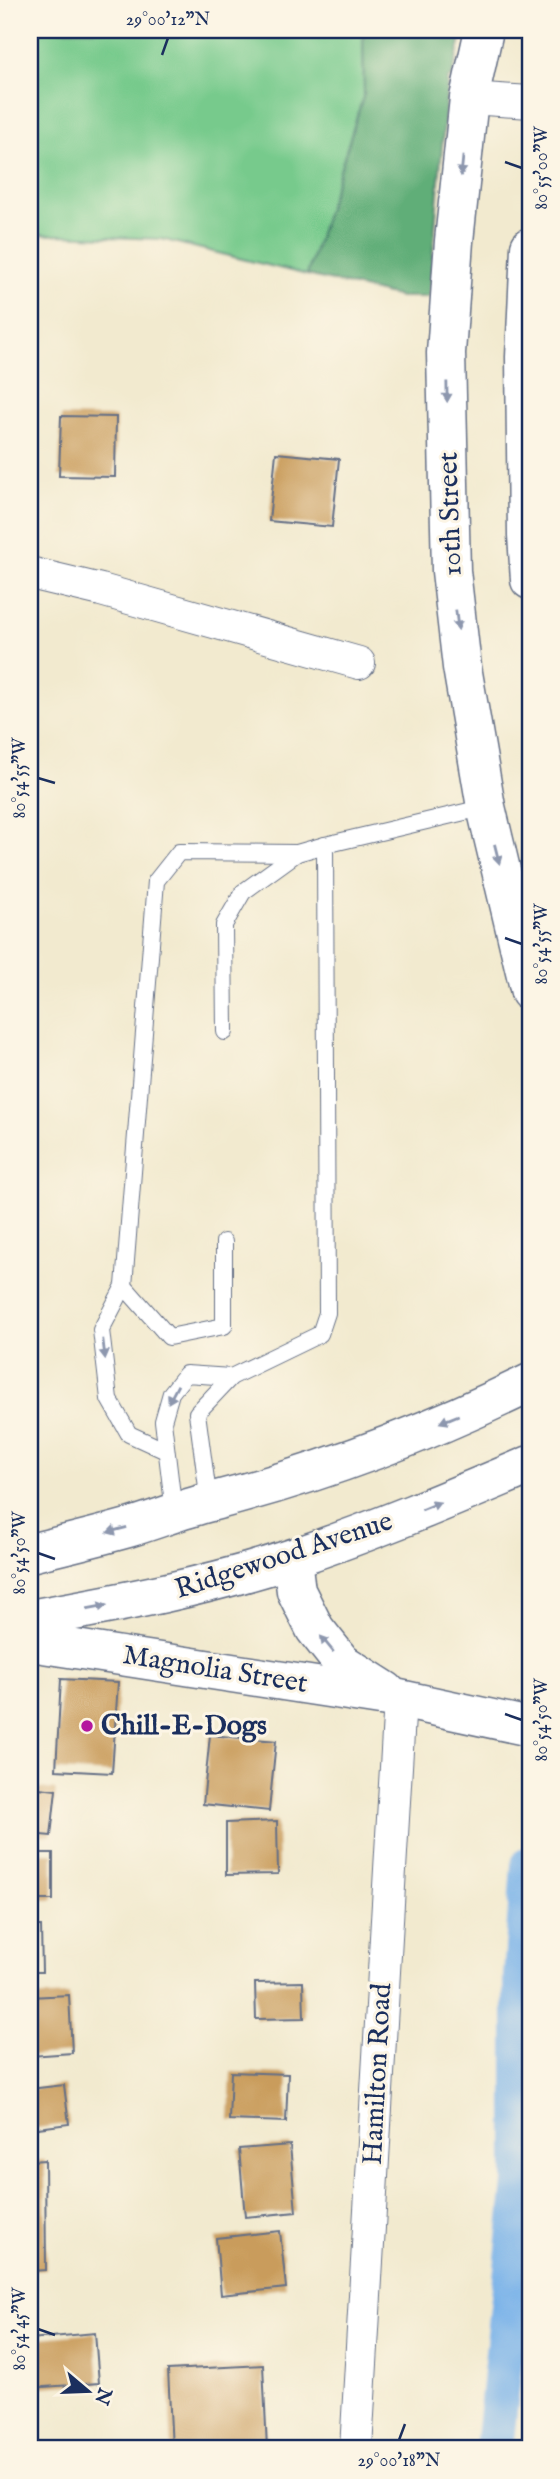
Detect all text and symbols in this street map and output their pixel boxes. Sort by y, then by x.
text: 29°00'12"N [126,9,211,32]
text: 80°55'00"W [531,125,554,210]
one-way arrow [456,155,467,177]
one-way arrow [441,382,453,404]
street label: 10th Street [431,451,471,577]
one-way arrow [451,609,462,631]
text: 80°54'55"W [9,737,32,818]
one-way arrow [492,843,503,865]
text: 80°54'55"W [531,903,554,984]
one-way arrow [98,1338,109,1360]
one-way arrow [168,1384,180,1404]
one-way arrow [438,1414,459,1425]
one-way arrow [421,1501,442,1512]
street label: Ridgewood Avenue [171,1504,397,1608]
text: 80°54'50"W [9,1511,32,1595]
one-way arrow [106,1526,127,1536]
one-way arrow [86,1601,108,1612]
one-way arrow [319,1636,334,1654]
street label: Magnolia Street [120,1638,310,1702]
text: 80°54'50"W [531,1678,554,1762]
place label: Chill-E-Dogs [101,1709,267,1744]
marker: Chill-E-Dogs [79,1718,95,1734]
street label: Hamilton Road [356,1982,400,2166]
text: 80°54'45"W [9,2287,32,2371]
north arrow [52,2356,122,2426]
text: N [88,2383,117,2408]
text: 29°00'18"N [358,2450,441,2473]

